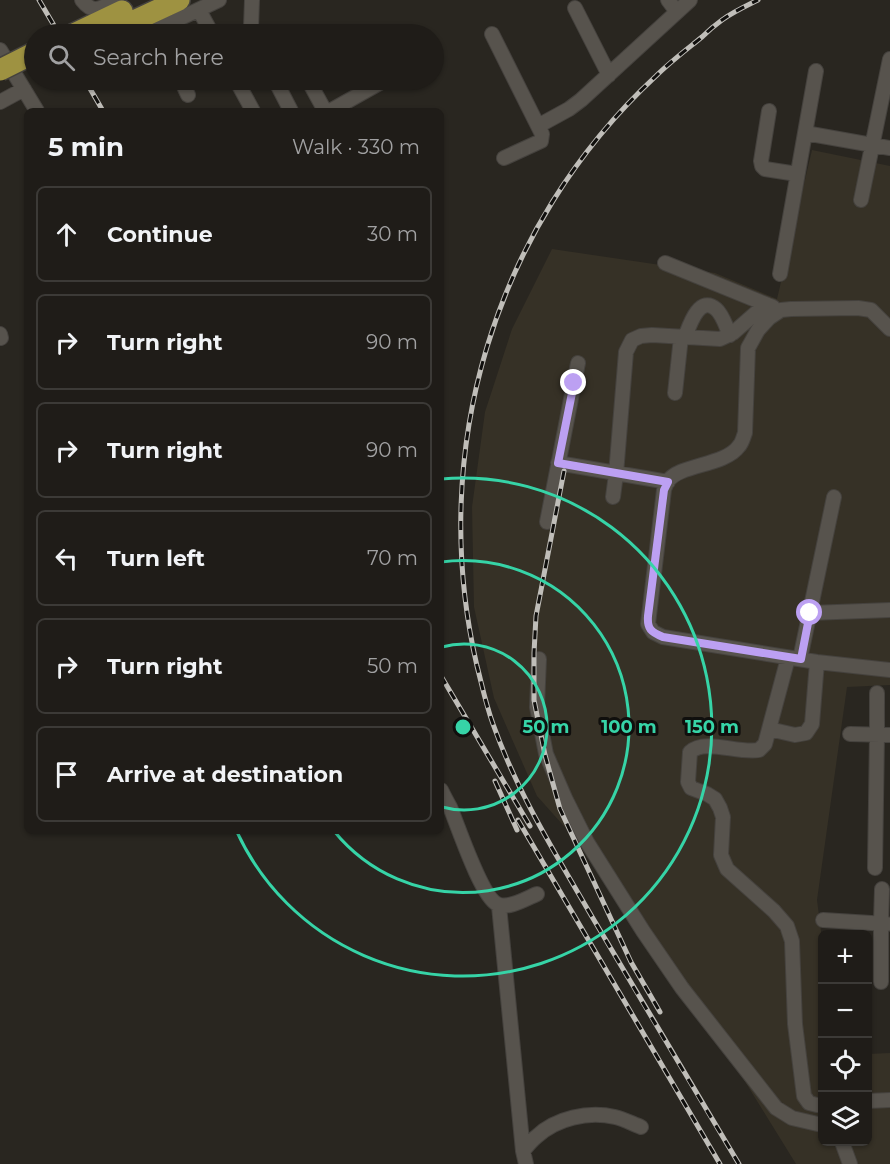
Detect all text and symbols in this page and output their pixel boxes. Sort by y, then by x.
search box [24,24,444,90]
icon: search [45,41,78,74]
text: Search here [93,44,224,71]
text: 5 min [48,131,124,163]
text: Walk · 330 m [292,135,420,159]
icon: ahead [50,218,83,251]
text: Continue [107,221,213,248]
text: 30 m [367,222,418,246]
icon: right [50,326,83,359]
text: Turn right [107,329,222,356]
text: 90 m [366,330,418,354]
route end [560,369,586,395]
icon: right [50,434,83,467]
text: Turn right [107,437,222,464]
text: 90 m [366,438,418,462]
icon: left [50,542,83,575]
text: Turn left [107,545,205,572]
text: 70 m [367,546,418,570]
route start [796,599,822,625]
icon: right [50,650,83,683]
text: Turn right [107,653,222,680]
text: 50 m [367,654,418,678]
text: 50 m [523,716,569,738]
text: 100 m [601,716,657,738]
text: 150 m [685,716,739,738]
centre of rings [453,717,473,737]
icon: arrive [50,758,83,791]
text: Arrive at destination [107,761,343,788]
map controls [818,930,872,1146]
button: + [818,930,872,984]
button: − [818,984,872,1038]
button: locate [818,1038,872,1092]
button: layers [818,1092,872,1146]

